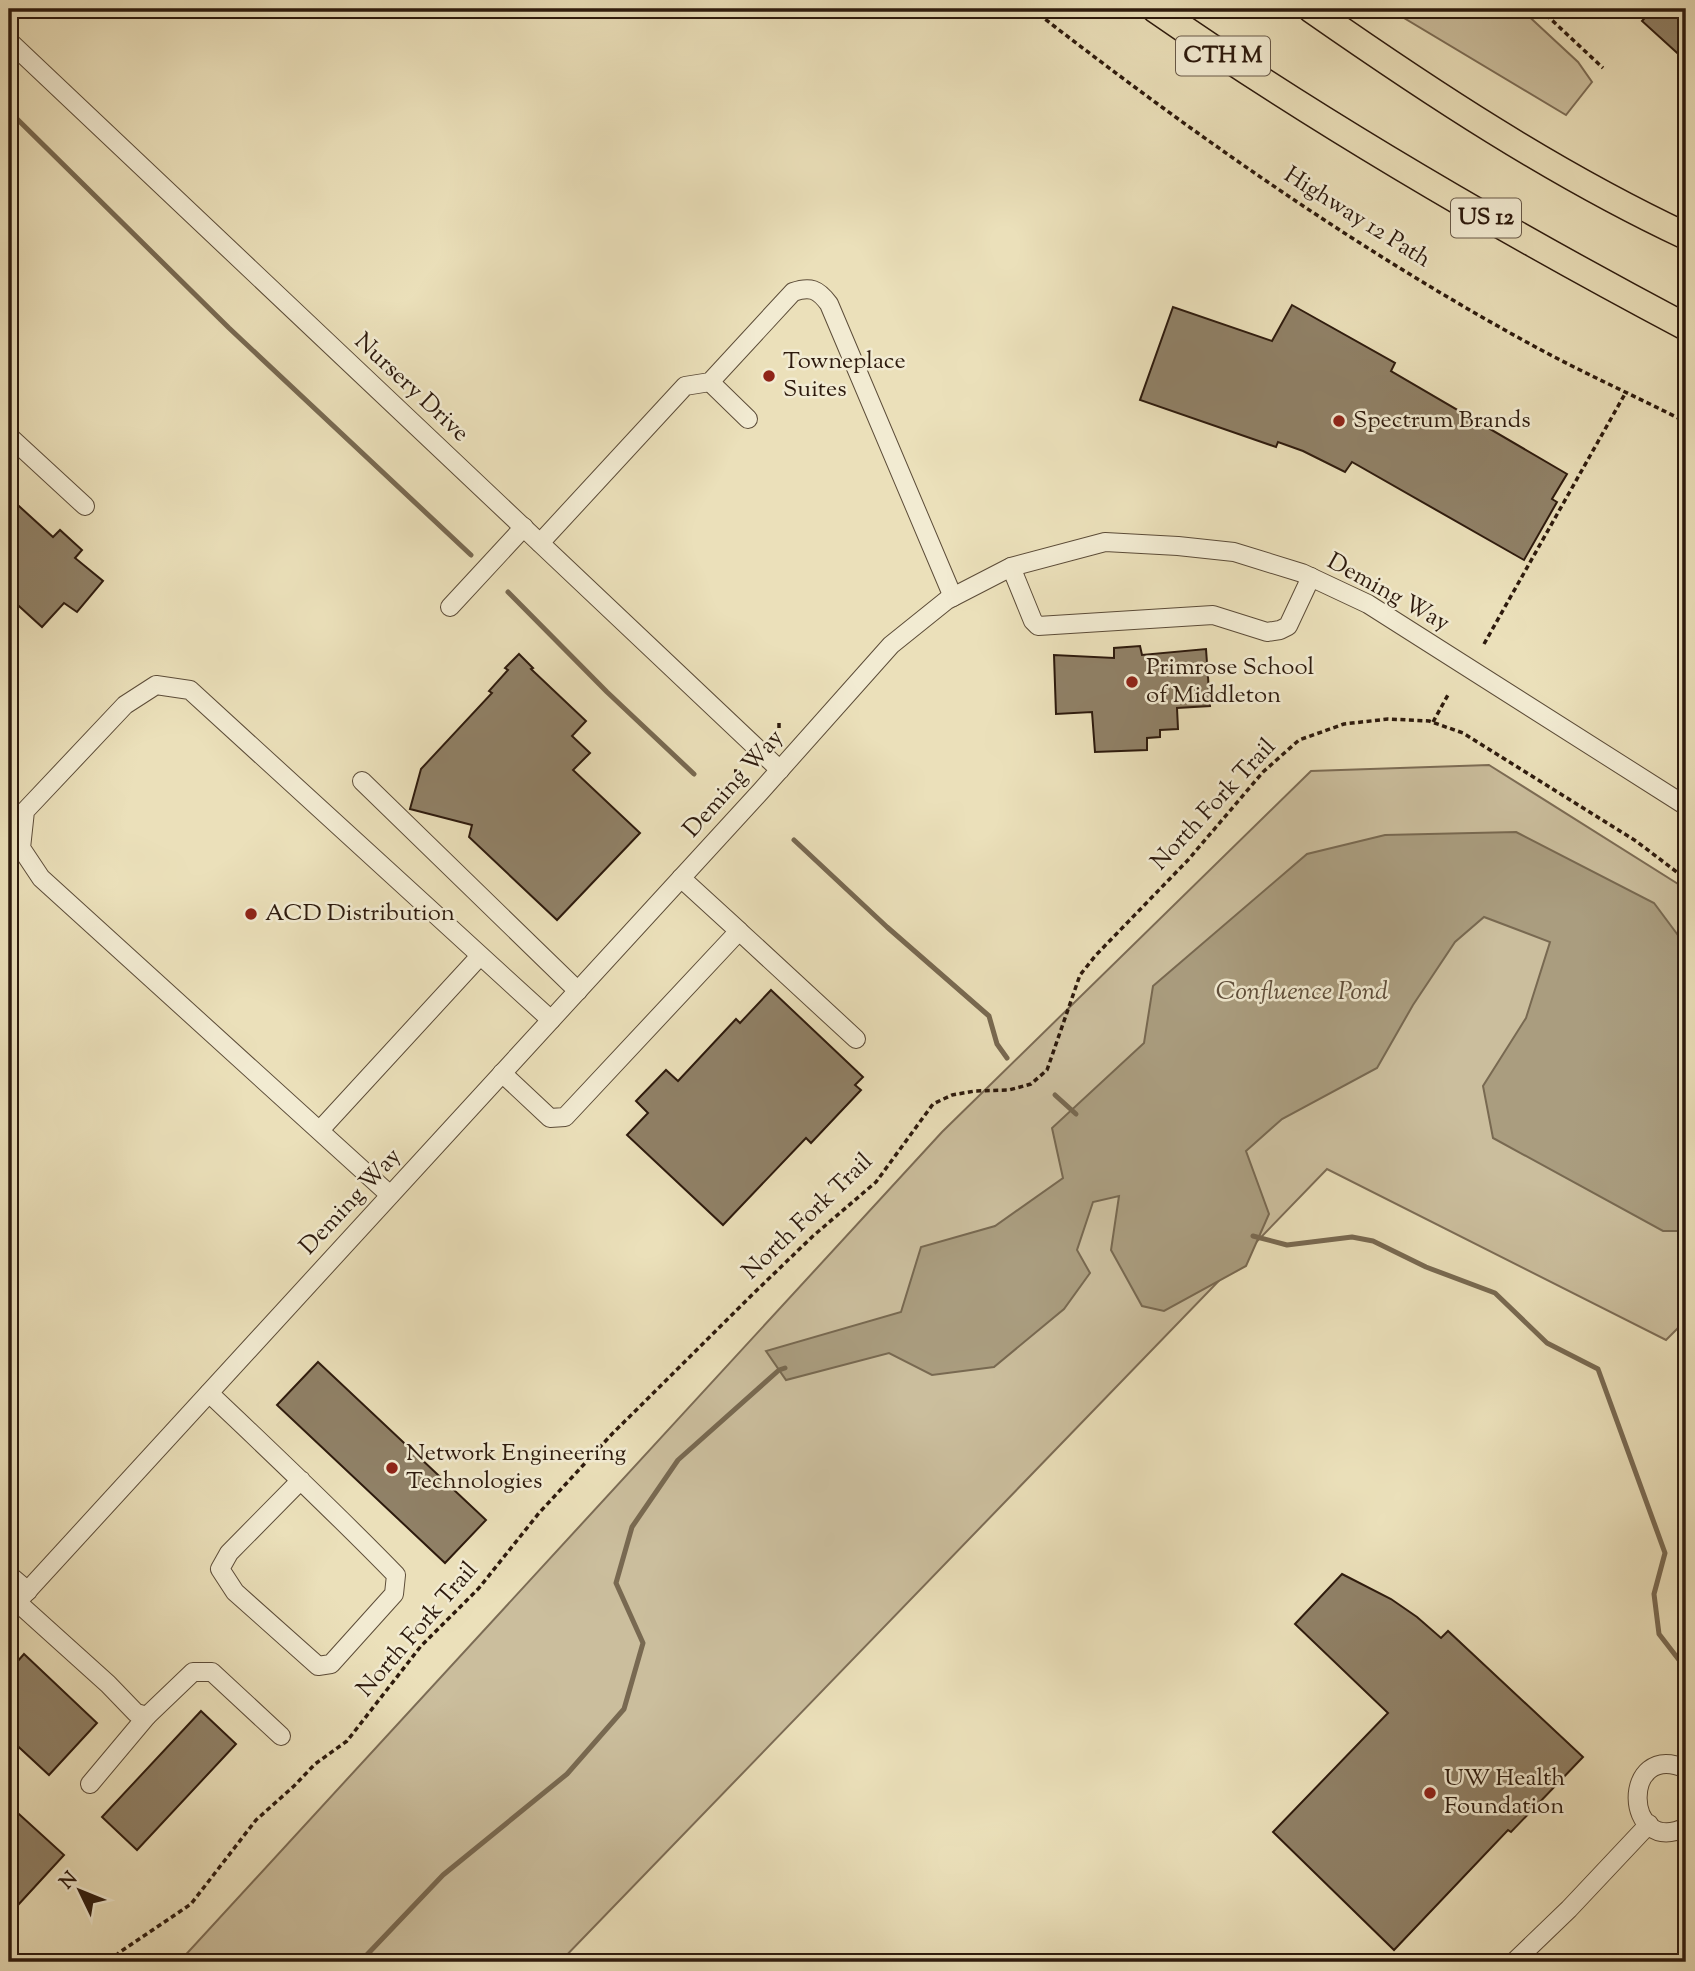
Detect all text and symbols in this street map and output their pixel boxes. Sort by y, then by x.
road number: CTH M [1176,36,1270,76]
street label: Highway 12 Path [1277,159,1437,277]
road number: US 12 [1451,198,1521,238]
street label: Nursery Drive [346,326,476,450]
place label: Towneplace Suites [783,345,906,407]
marker: Towneplace Suites [761,368,777,384]
place label: Spectrum Brands [1353,404,1531,438]
marker: Spectrum Brands [1331,413,1347,429]
street label: Deming Way [1320,545,1456,641]
place label: Primrose School of Middleton [1146,651,1314,713]
marker: Primrose School of Middleton [1124,674,1140,690]
street label: Deming Way [676,722,792,846]
street label: North Fork Trail [1144,731,1285,879]
place label: ACD Distribution [265,897,455,931]
marker: ACD Distribution [243,906,259,922]
water label: Confluence Pond [1216,974,1388,1011]
street label: Deming Way [292,1141,410,1263]
street label: North Fork Trail [735,1146,881,1288]
place label: Network Engineering Technologies [406,1437,627,1499]
marker: Network Engineering Technologies [384,1460,400,1476]
street label: North Fork Trail [349,1555,487,1705]
place label: UW Health Foundation [1444,1762,1565,1824]
marker: UW Health Foundation [1422,1785,1438,1801]
north arrow [46,1856,116,1926]
text: N [54,1866,84,1896]

